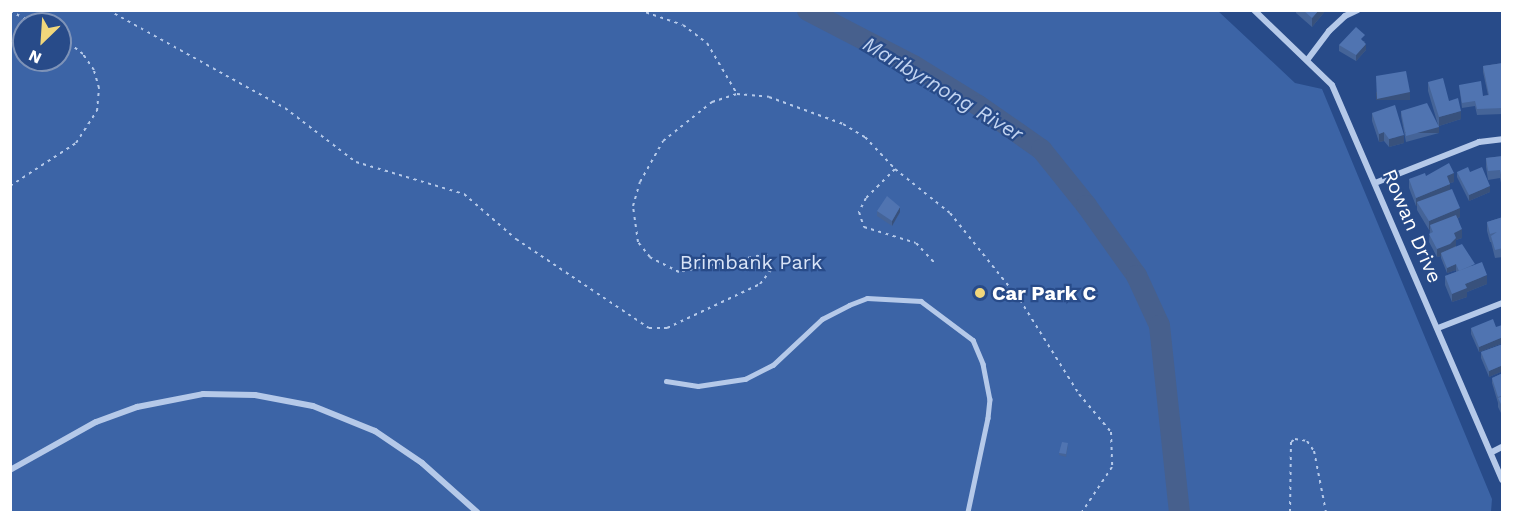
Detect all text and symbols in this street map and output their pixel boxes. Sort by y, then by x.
north arrow [12,12,72,72]
water label: Maribyrnong River [858,31,1028,147]
text: N [26,46,44,68]
street label: Rowan Drive [1377,165,1447,287]
park label: Brimbank Park [679,250,823,274]
place label: Car Park C [992,281,1097,305]
marker: Car Park C [973,286,987,300]

